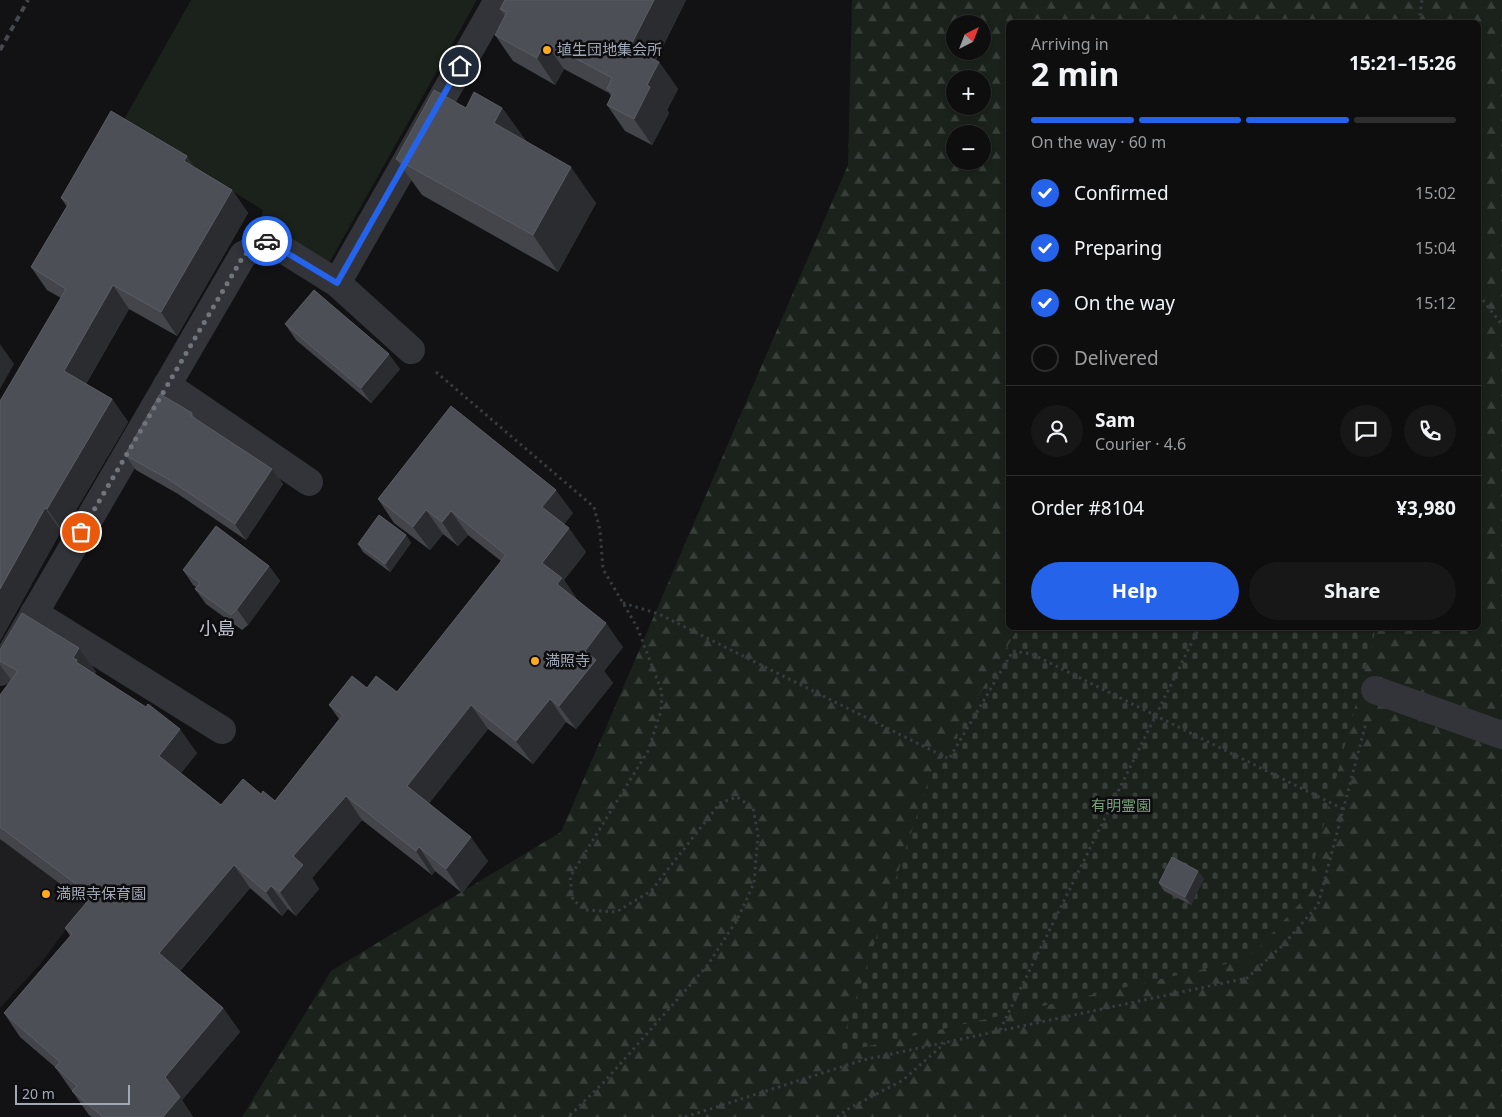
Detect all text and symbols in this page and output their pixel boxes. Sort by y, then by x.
north arrow [946,15,991,60]
map controls [946,15,991,170]
text: Arriving in [1031,33,1109,55]
place label: 埴生団地集会所 [557,39,662,59]
marker: 埴生団地集会所 [541,44,553,56]
pin [439,45,481,87]
text: 15:21–15:26 [1349,50,1456,76]
icon: home [446,52,474,80]
text: 2 min [1031,52,1119,95]
button: + [946,70,991,115]
button: − [946,125,991,170]
text: On the way · 60 m [1031,131,1166,153]
icon: check [1031,179,1059,207]
text: Confirmed [1074,180,1169,206]
text: 15:02 [1415,182,1456,204]
courier [242,216,292,266]
icon: car [253,227,281,255]
icon: check [1031,234,1059,262]
text: Preparing [1074,235,1162,261]
text: 15:04 [1415,237,1456,259]
icon: check [1031,289,1059,317]
text: On the way [1074,290,1175,316]
text: 15:12 [1415,292,1456,314]
text: Delivered [1074,345,1159,371]
button: person [1031,405,1083,457]
button: chat [1340,405,1392,457]
button: phone [1404,405,1456,457]
text: Sam [1095,407,1135,433]
text: Courier · 4.6 [1095,433,1186,455]
text: Order #8104 [1031,495,1144,521]
text: ¥3,980 [1396,495,1456,521]
pin [60,511,102,553]
icon: bag [67,518,95,546]
button: Help [1031,562,1239,620]
button: Share [1249,562,1456,620]
district label: 小島 [199,616,235,640]
place label: 満照寺 [545,650,590,670]
marker: 満照寺 [529,655,541,667]
park label: 有明霊園 [1091,795,1151,815]
place label: 満照寺保育園 [56,883,146,903]
marker: 満照寺保育園 [40,888,52,900]
scale bar [15,1082,130,1105]
text: 20 m [22,1084,55,1103]

